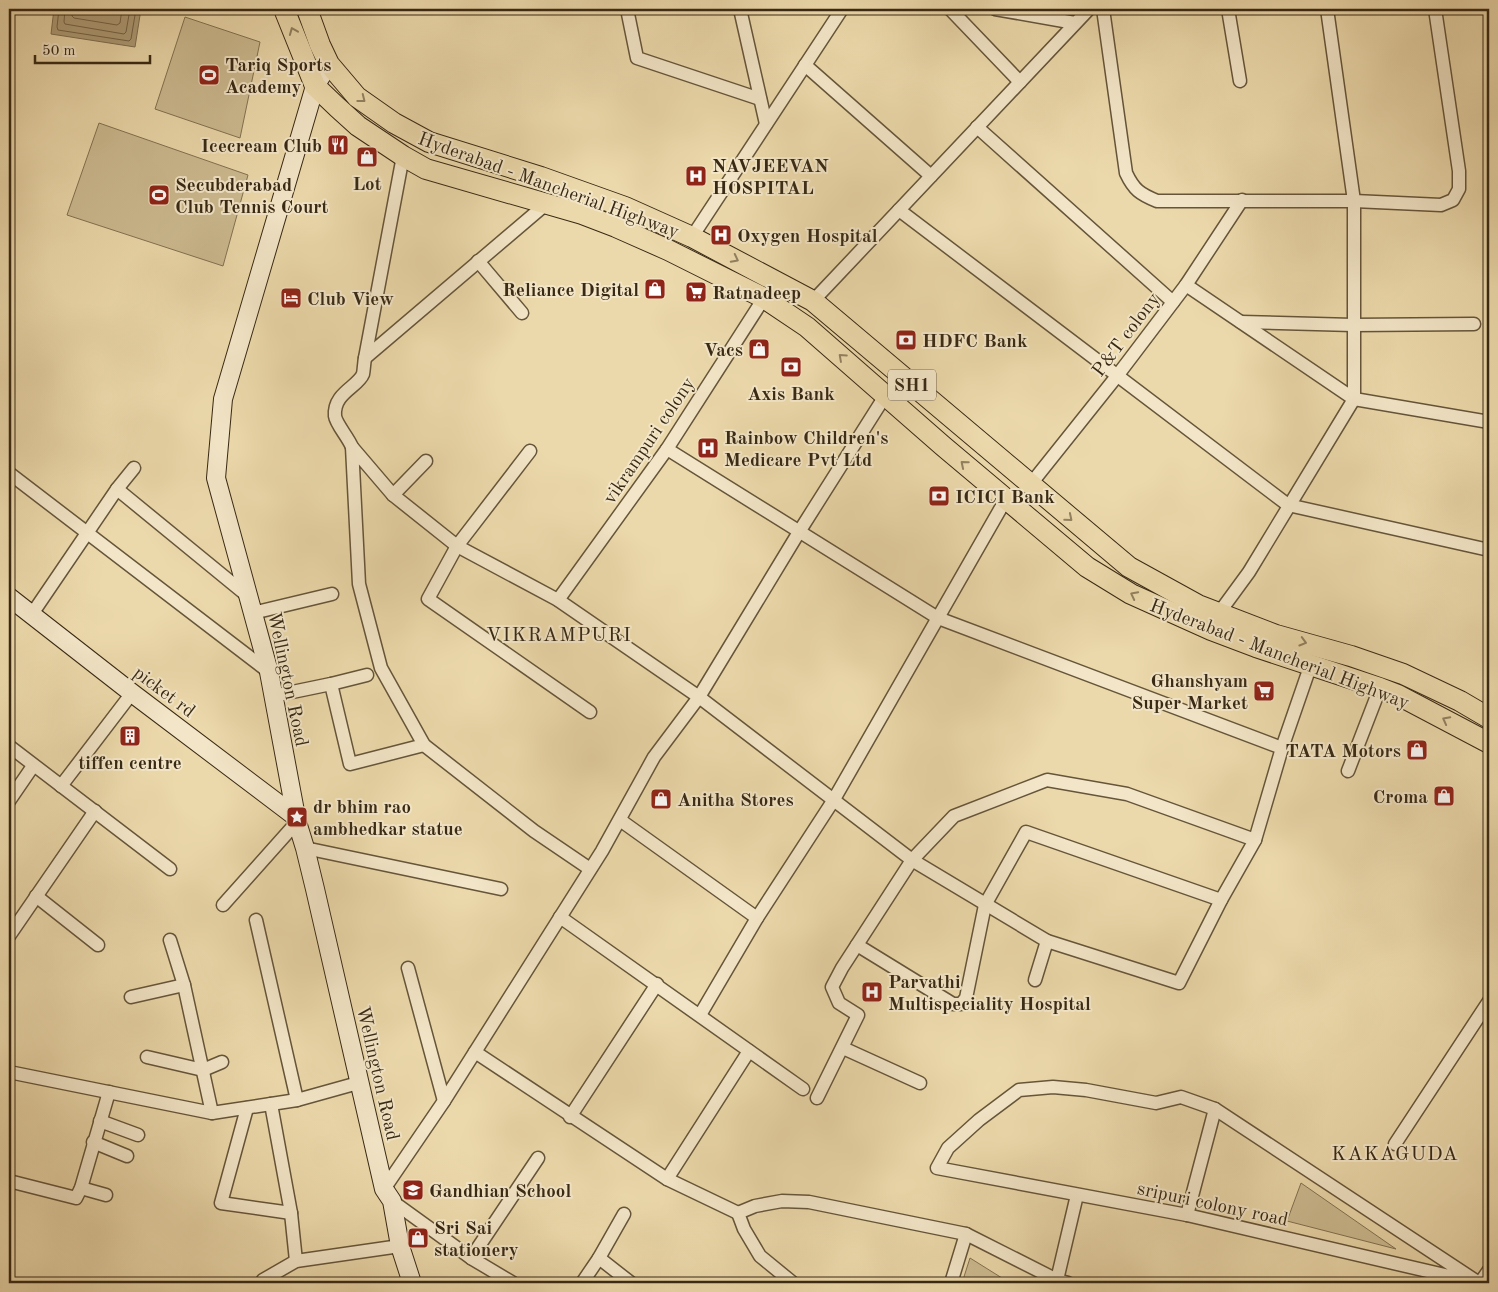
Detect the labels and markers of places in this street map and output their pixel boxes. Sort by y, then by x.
place label: Tariq Sports Academy [225,57,331,98]
sports icon: Tariq Sports Academy [197,63,221,87]
restaurant icon: Icecream Club [326,133,350,157]
place label: Icecream Club [201,138,322,157]
shop icon: Lot [355,145,379,169]
place label: NAVJEEVAN HOSPITAL [712,158,829,199]
hospital icon: NAVJEEVAN HOSPITAL [684,164,708,188]
place label: Lot [352,176,382,195]
place label: Secubderabad Club Tennis Court [175,177,329,218]
sports icon: Secubderabad Club Tennis Court [147,183,171,207]
hospital icon: Oxygen Hospital [709,223,733,247]
place label: Oxygen Hospital [737,228,878,247]
shop icon: Reliance Digital [643,277,667,301]
supermarket icon: Ratnadeep [684,280,708,304]
place label: Reliance Digital [502,282,639,301]
place label: Ratnadeep [712,285,801,304]
hotel icon: Club View [279,286,303,310]
place label: Club View [307,291,394,310]
bank icon: HDFC Bank [894,328,918,352]
place label: HDFC Bank [922,333,1028,352]
shop icon: Vacs [747,337,771,361]
place label: Vacs [703,342,743,361]
bank icon: Axis Bank [779,355,803,379]
place label: Axis Bank [747,386,835,405]
place label: Rainbow Children's Medicare Pvt Ltd [724,430,888,471]
hospital icon: Rainbow Children's Medicare Pvt Ltd [696,436,720,460]
bank icon: ICICI Bank [927,484,951,508]
place label: ICICI Bank [955,489,1055,508]
place label: Ghanshyam Super Market [1132,673,1248,714]
supermarket icon: Ghanshyam Super Market [1252,679,1276,703]
building icon: tiffen centre [118,724,142,748]
shop icon: TATA Motors [1405,738,1429,762]
place label: TATA Motors [1285,743,1401,762]
place label: tiffen centre [78,755,182,774]
shop icon: Croma [1432,784,1456,808]
shop icon: Anitha Stores [649,787,673,811]
place label: Croma [1373,789,1428,808]
place label: Anitha Stores [677,792,794,811]
place label: dr bhim rao ambhedkar statue [313,799,463,840]
place icon: dr bhim rao ambhedkar statue [285,805,309,829]
place label: Parvathi Multispeciality Hospital [888,974,1091,1015]
hospital icon: Parvathi Multispeciality Hospital [860,980,884,1004]
school or university icon: Gandhian School [401,1178,425,1202]
place label: Gandhian School [429,1183,571,1202]
place label: Sri Sai stationery [434,1220,519,1261]
shop icon: Sri Sai stationery [406,1226,430,1250]

